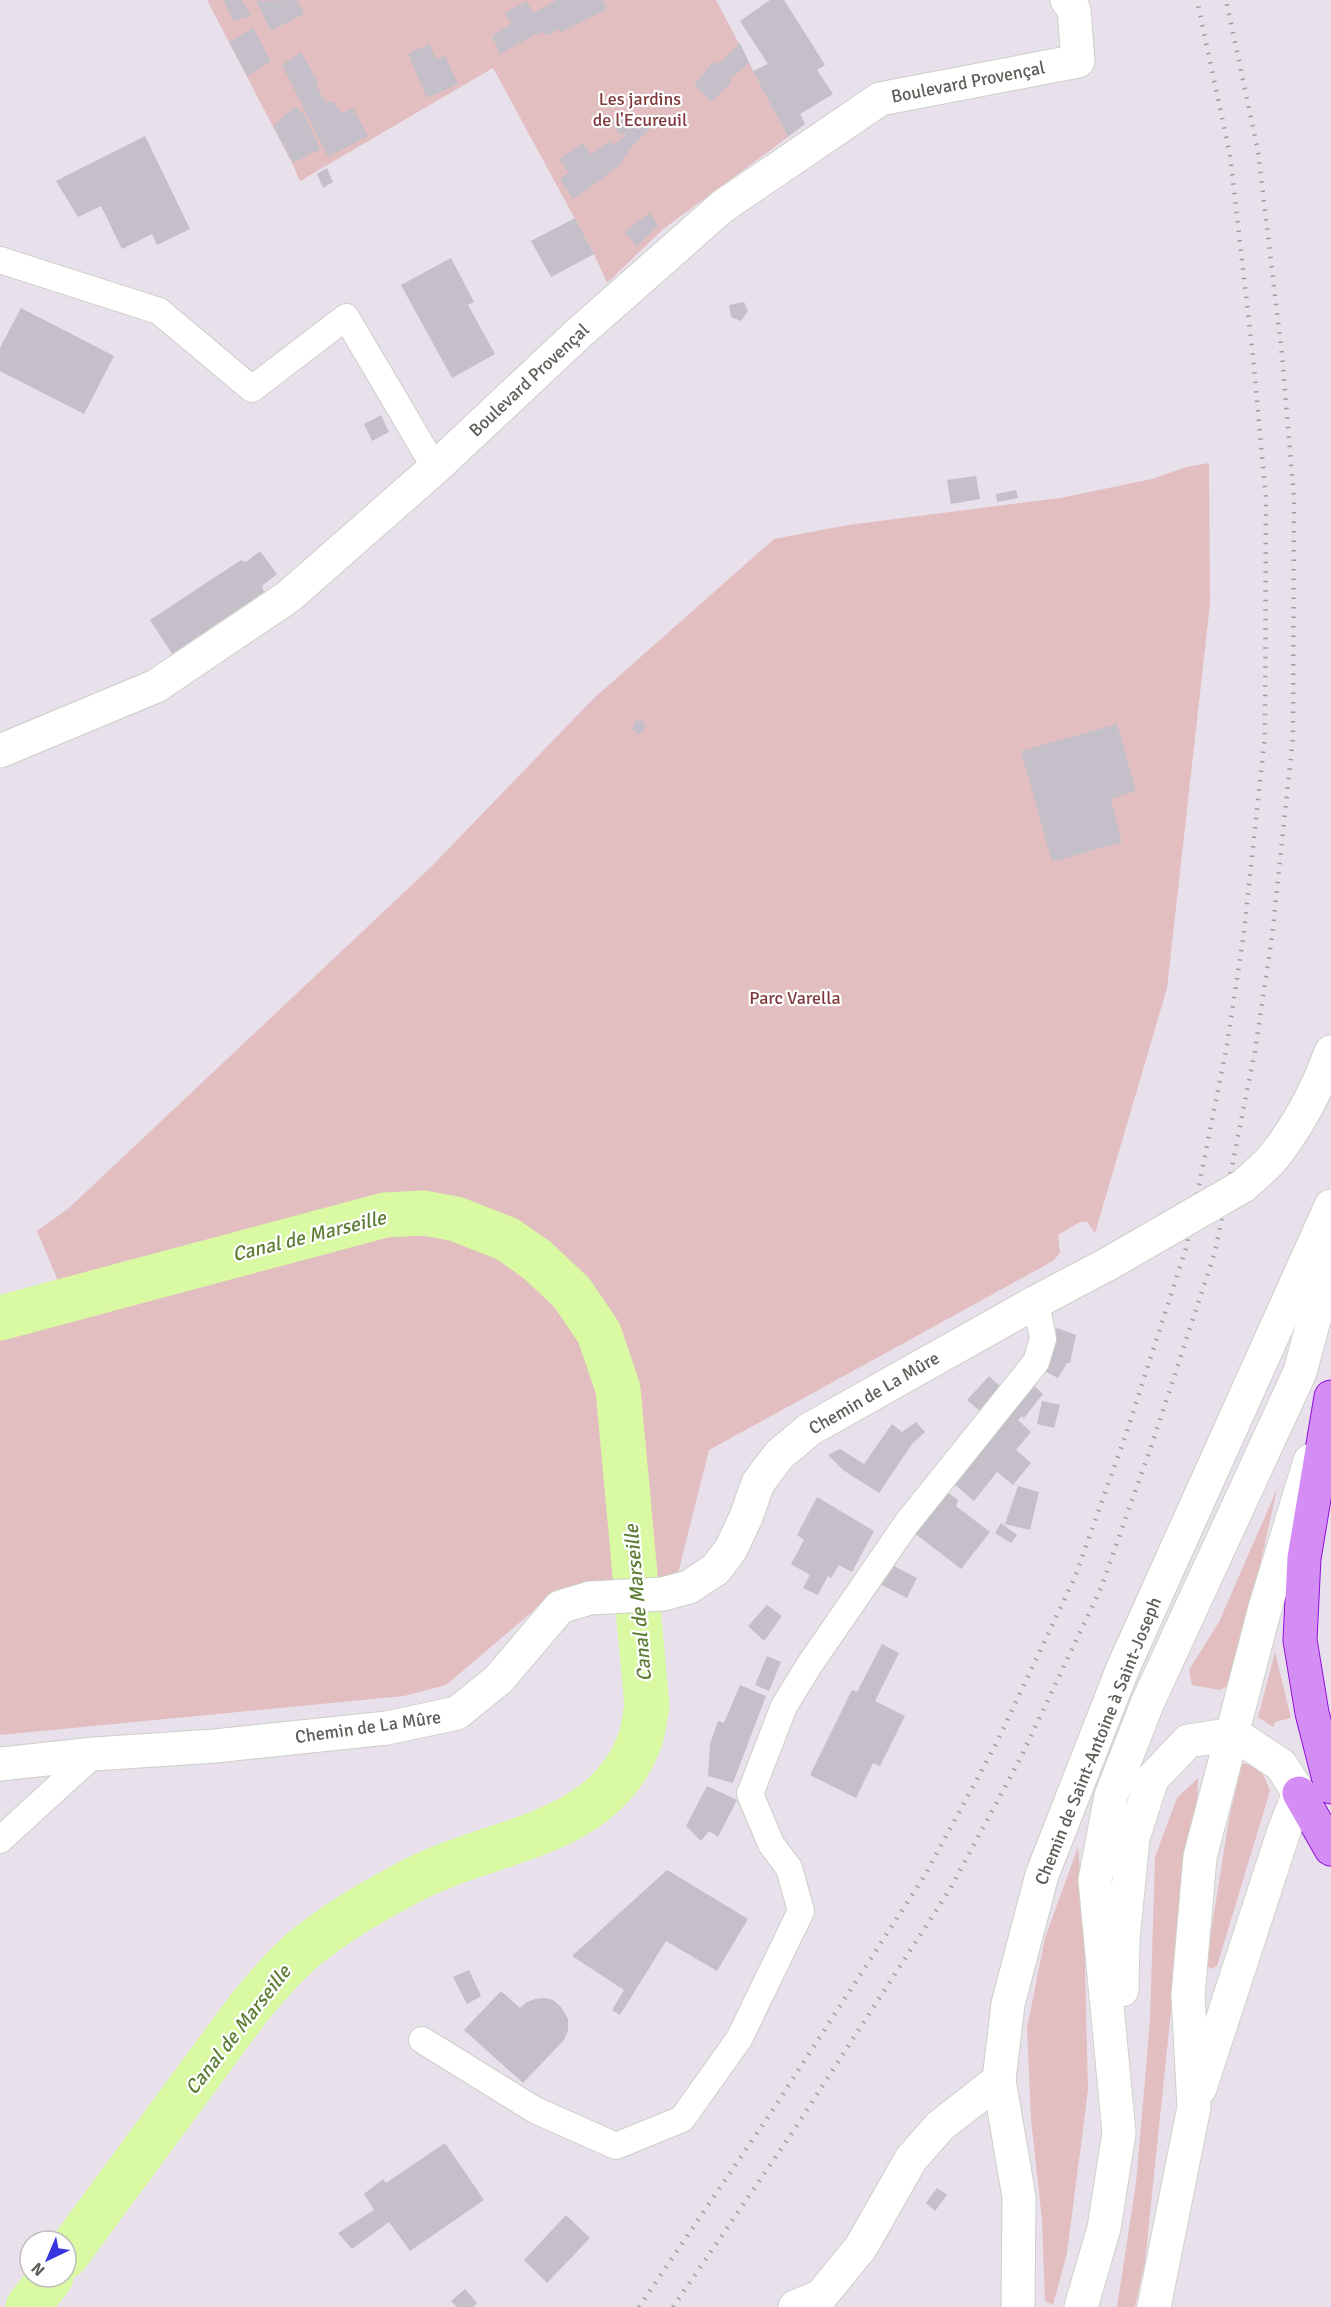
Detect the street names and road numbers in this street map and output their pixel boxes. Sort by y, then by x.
street label: Boulevard Provençal [889,56,1047,108]
street label: Boulevard Provençal [464,319,594,441]
street label: Chemin de La Mûre [805,1347,943,1439]
street label: Chemin de Saint-Antoine à Saint-Joseph [1030,1594,1166,1888]
street label: Chemin de La Mûre [294,1706,442,1748]

